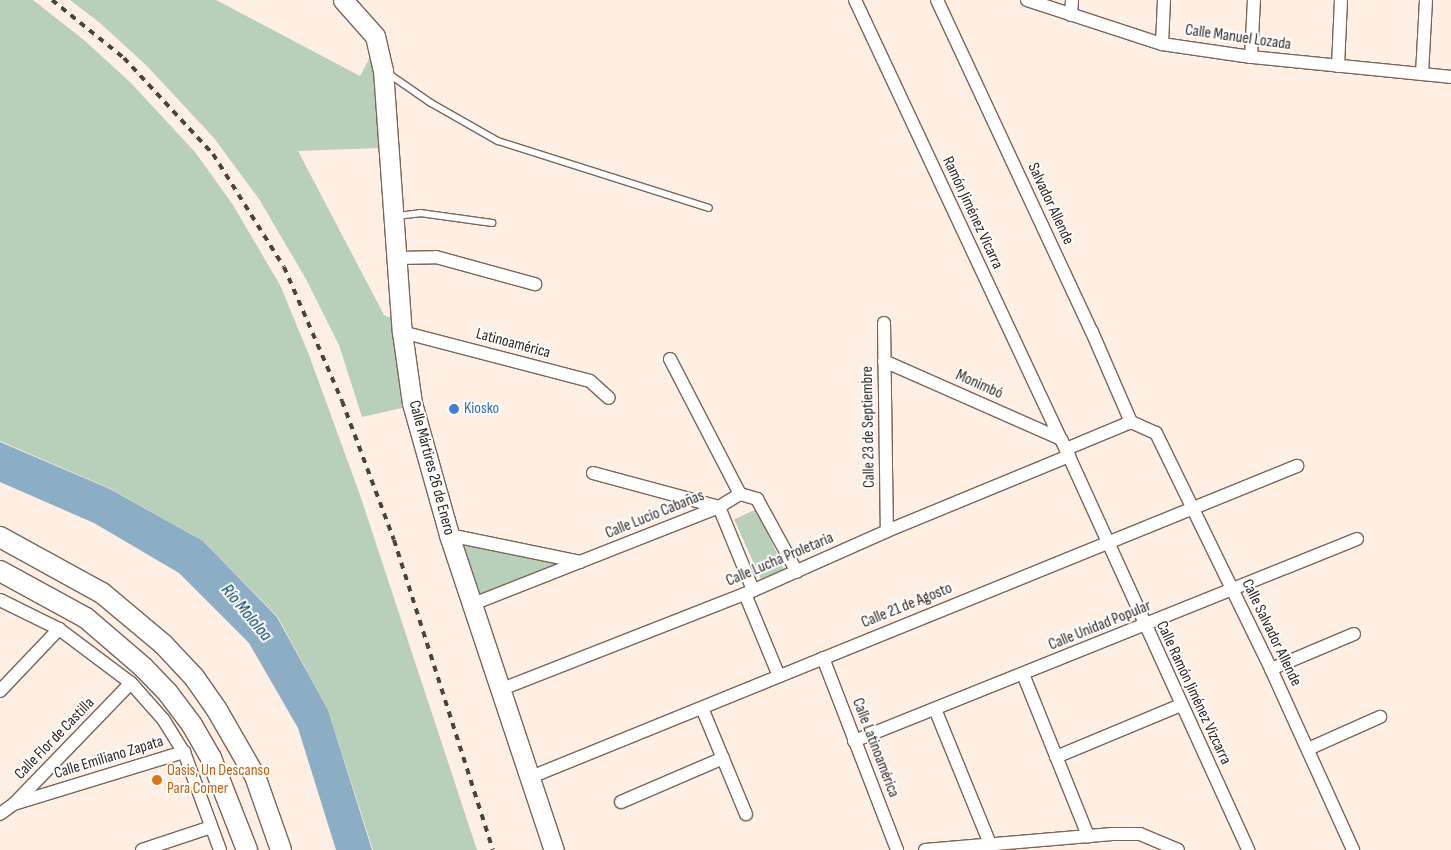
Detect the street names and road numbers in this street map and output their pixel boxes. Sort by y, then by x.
street label: Calle Manuel Lozada [1184,21,1292,55]
street label: Ramón Jiménez Vicarra [938,154,1006,272]
street label: Salvador Allende [1023,160,1077,248]
street label: Latinoamérica [474,325,552,363]
street label: Calle 23 de Septiembre [858,366,880,488]
street label: Monimbó [952,366,1006,404]
street label: Calle Mártires 26 de Enero [404,399,458,537]
street label: Calle Lucio Cabañas [603,486,707,544]
street label: Calle Lucha Proletaria [723,529,837,591]
street label: Calle Salvador Allende [1237,576,1305,690]
street label: Calle 21 de Agosto [859,579,955,633]
street label: Calle Unidad Popular [1046,597,1154,655]
street label: Calle Ramón Jiménez Vizcarra [1151,618,1235,768]
street label: Calle Flor de Castilla [11,694,99,784]
street label: Calle Latinoamérica [847,696,903,800]
street label: Calle Emiliano Zapata [52,732,166,784]

